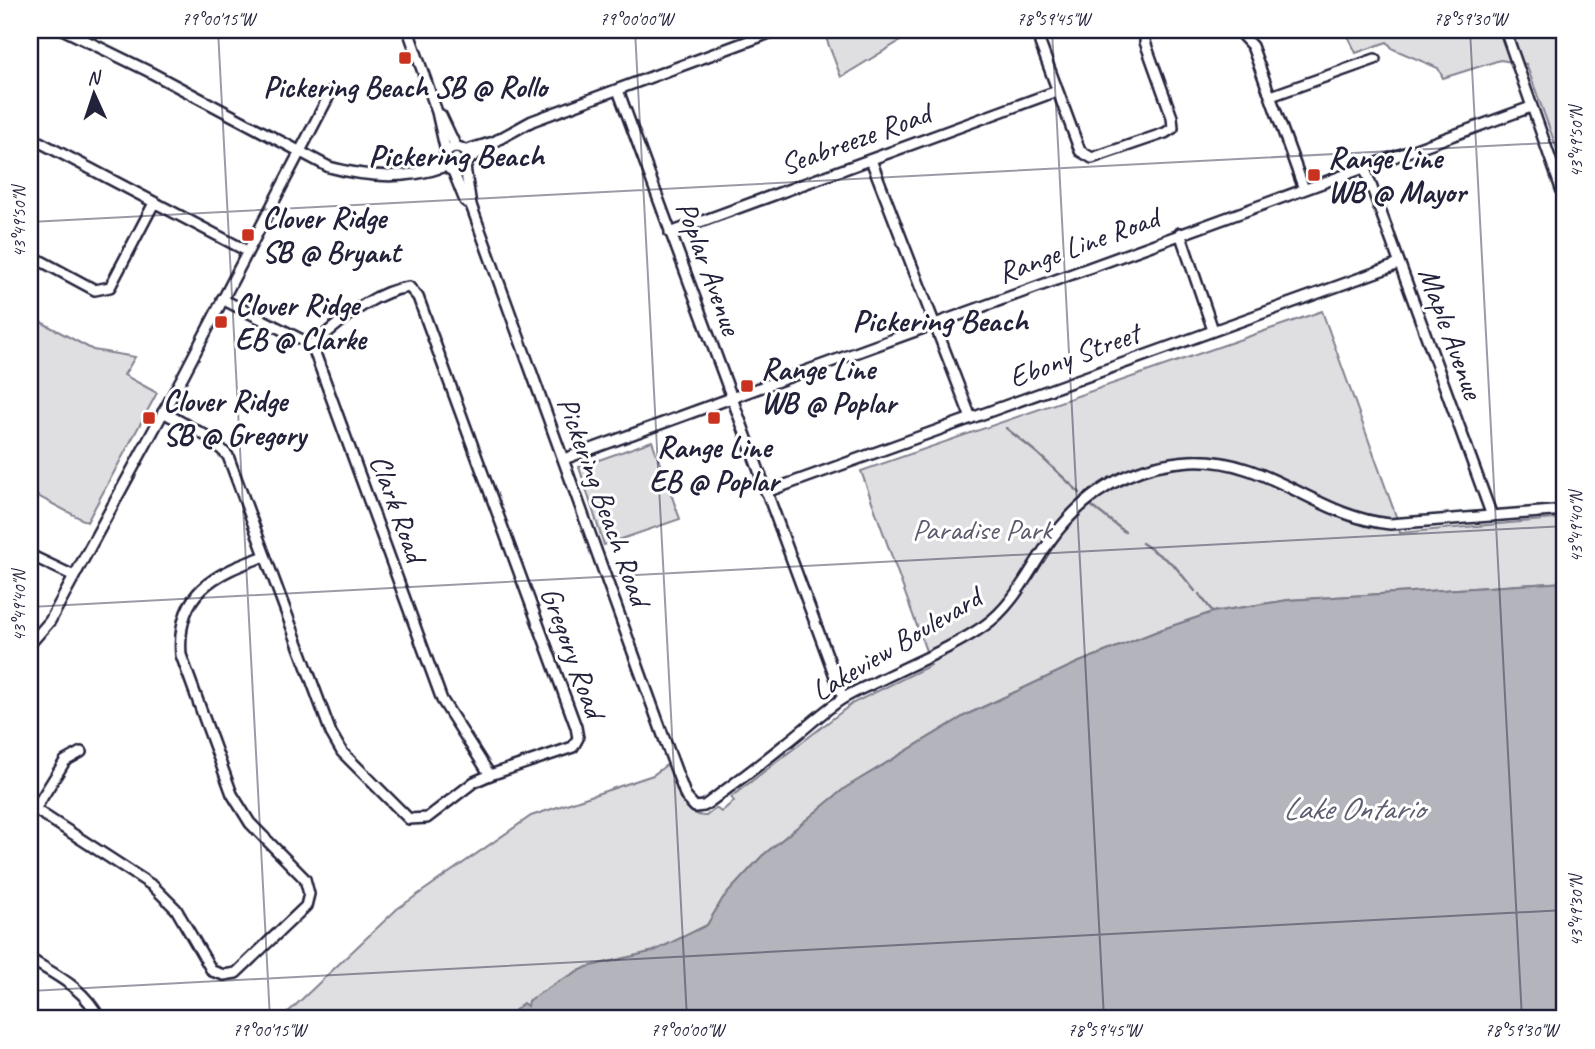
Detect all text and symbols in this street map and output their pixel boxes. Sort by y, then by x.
text: 79°00'15"W [181,8,258,30]
text: 79°00'00"W [599,8,676,30]
text: 78°59'45"W [1016,8,1093,30]
text: 78°59'30"W [1433,8,1510,30]
marker: Pickering Beach SB @ Rollo [397,50,413,66]
north arrow [60,60,130,130]
text: N [87,66,103,90]
place label: Pickering Beach SB @ Rollo [263,68,550,106]
street label: Seabreeze Road [775,93,939,184]
text: 43°49'50"N [1565,103,1587,177]
district label: Pickering Beach [368,135,546,176]
place label: Range Line WB @ Mayor [1328,139,1469,211]
marker: Range Line WB @ Mayor [1306,167,1322,183]
text: 43°49'50"N [8,183,30,257]
street label: Poplar Avenue [667,196,751,342]
street label: Range Line Road [992,197,1168,292]
place label: Clover Ridge SB @ Bryant [262,199,403,272]
marker: Clover Ridge SB @ Bryant [240,227,256,243]
street label: Maple Avenue [1410,262,1493,406]
place label: Clover Ridge EB @ Clarke [235,286,368,358]
district label: Pickering Beach [852,300,1030,341]
street label: Ebony Street [1004,313,1148,396]
marker: Clover Ridge EB @ Clarke [213,314,229,330]
place label: Range Line WB @ Poplar [761,350,899,422]
marker: Range Line WB @ Poplar [739,378,755,394]
place label: Clover Ridge SB @ Gregory [163,382,309,454]
street label: Pickering Beach Road [549,392,661,614]
marker: Clover Ridge SB @ Gregory [141,410,157,426]
marker: Range Line EB @ Poplar [706,410,722,426]
place label: Range Line EB @ Poplar [649,428,782,500]
street label: Clark Road [361,449,436,571]
text: 43°49'40"N [1565,488,1587,562]
park label: Paradise Park [912,510,1054,548]
text: 43°49'40"N [8,567,30,641]
street label: Lakeview Boulevard [804,576,991,710]
street label: Gregory Road [532,582,616,726]
water label: Lake Ontario [1283,788,1429,829]
text: 43°49'30"N [1565,872,1587,946]
text: 79°00'15"W [232,1019,309,1041]
text: 79°00'00"W [650,1019,727,1041]
text: 78°59'45"W [1067,1019,1144,1041]
text: 78°59'30"W [1484,1019,1561,1041]

